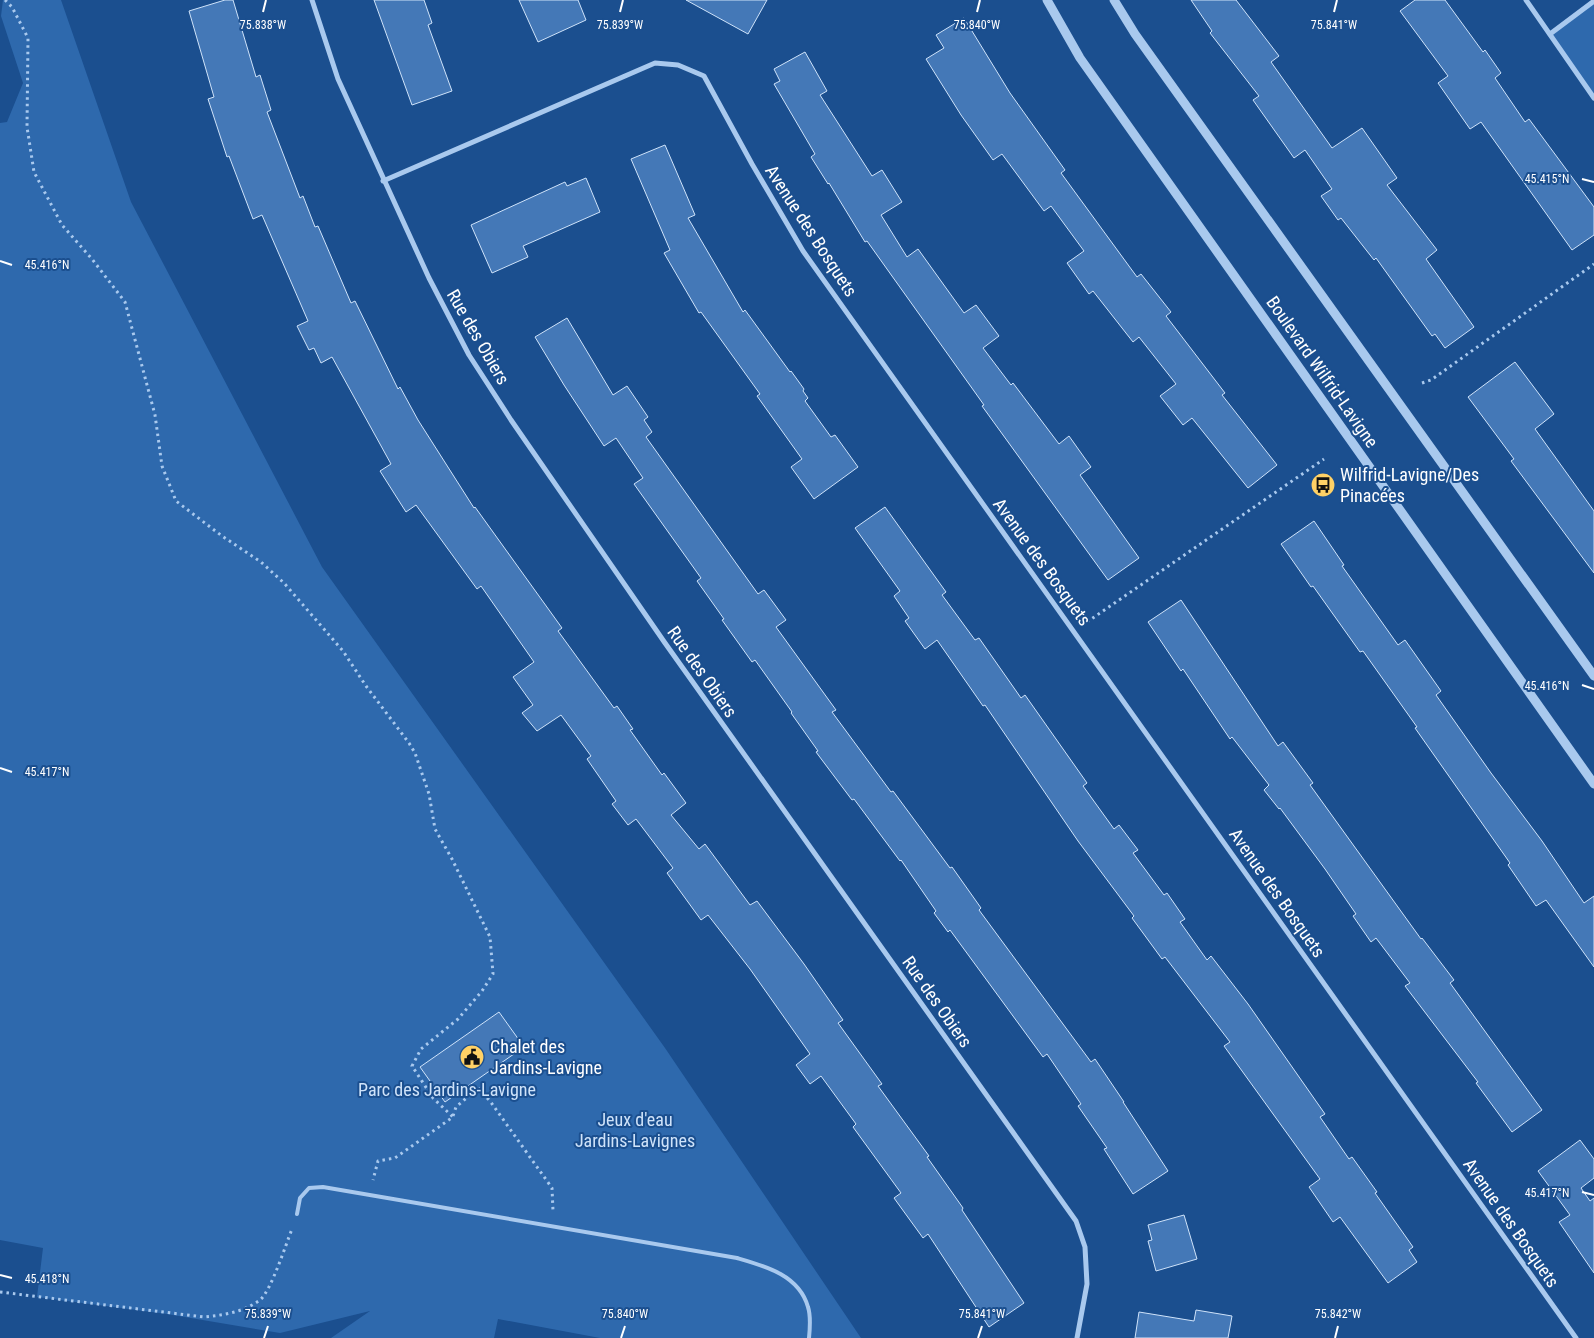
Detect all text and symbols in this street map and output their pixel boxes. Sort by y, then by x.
text: 75.838°W [240,18,286,32]
text: 75.839°W [597,18,643,32]
text: 75.840°W [954,18,1000,32]
text: 75.841°W [1311,18,1357,32]
street label: Avenue des Bosquets [761,161,862,300]
text: 45.415°N [1525,172,1569,186]
text: 45.416°N [25,258,69,272]
street label: Rue des Obiers [443,285,514,388]
street label: Boulevard Wilfrid-Lavigne [1262,292,1383,452]
place label: Wilfrid-Lavigne/Des Pinacées [1340,464,1479,506]
bus stop icon: Wilfrid-Lavigne/Des Pinacées [1310,472,1336,498]
street label: Avenue des Bosquets [989,494,1096,630]
street label: Rue des Obiers [663,622,742,721]
text: 45.416°N [1525,679,1569,693]
text: 45.417°N [25,765,69,779]
street label: Avenue des Bosquets [1225,824,1330,961]
street label: Rue des Obiers [898,952,977,1051]
place label: Chalet des Jardins-Lavigne [490,1036,602,1078]
public building icon: Chalet des Jardins-Lavigne [459,1044,485,1070]
park label: Parc des Jardins-Lavigne [358,1079,536,1100]
park label: Jeux d'eau Jardins-Lavignes [575,1109,695,1151]
street label: Avenue des Bosquets [1459,1154,1564,1291]
text: 45.417°N [1525,1186,1569,1200]
text: 45.418°N [25,1272,69,1286]
text: 75.839°W [245,1307,291,1321]
text: 75.840°W [602,1307,648,1321]
text: 75.841°W [959,1307,1005,1321]
text: 75.842°W [1315,1307,1361,1321]

